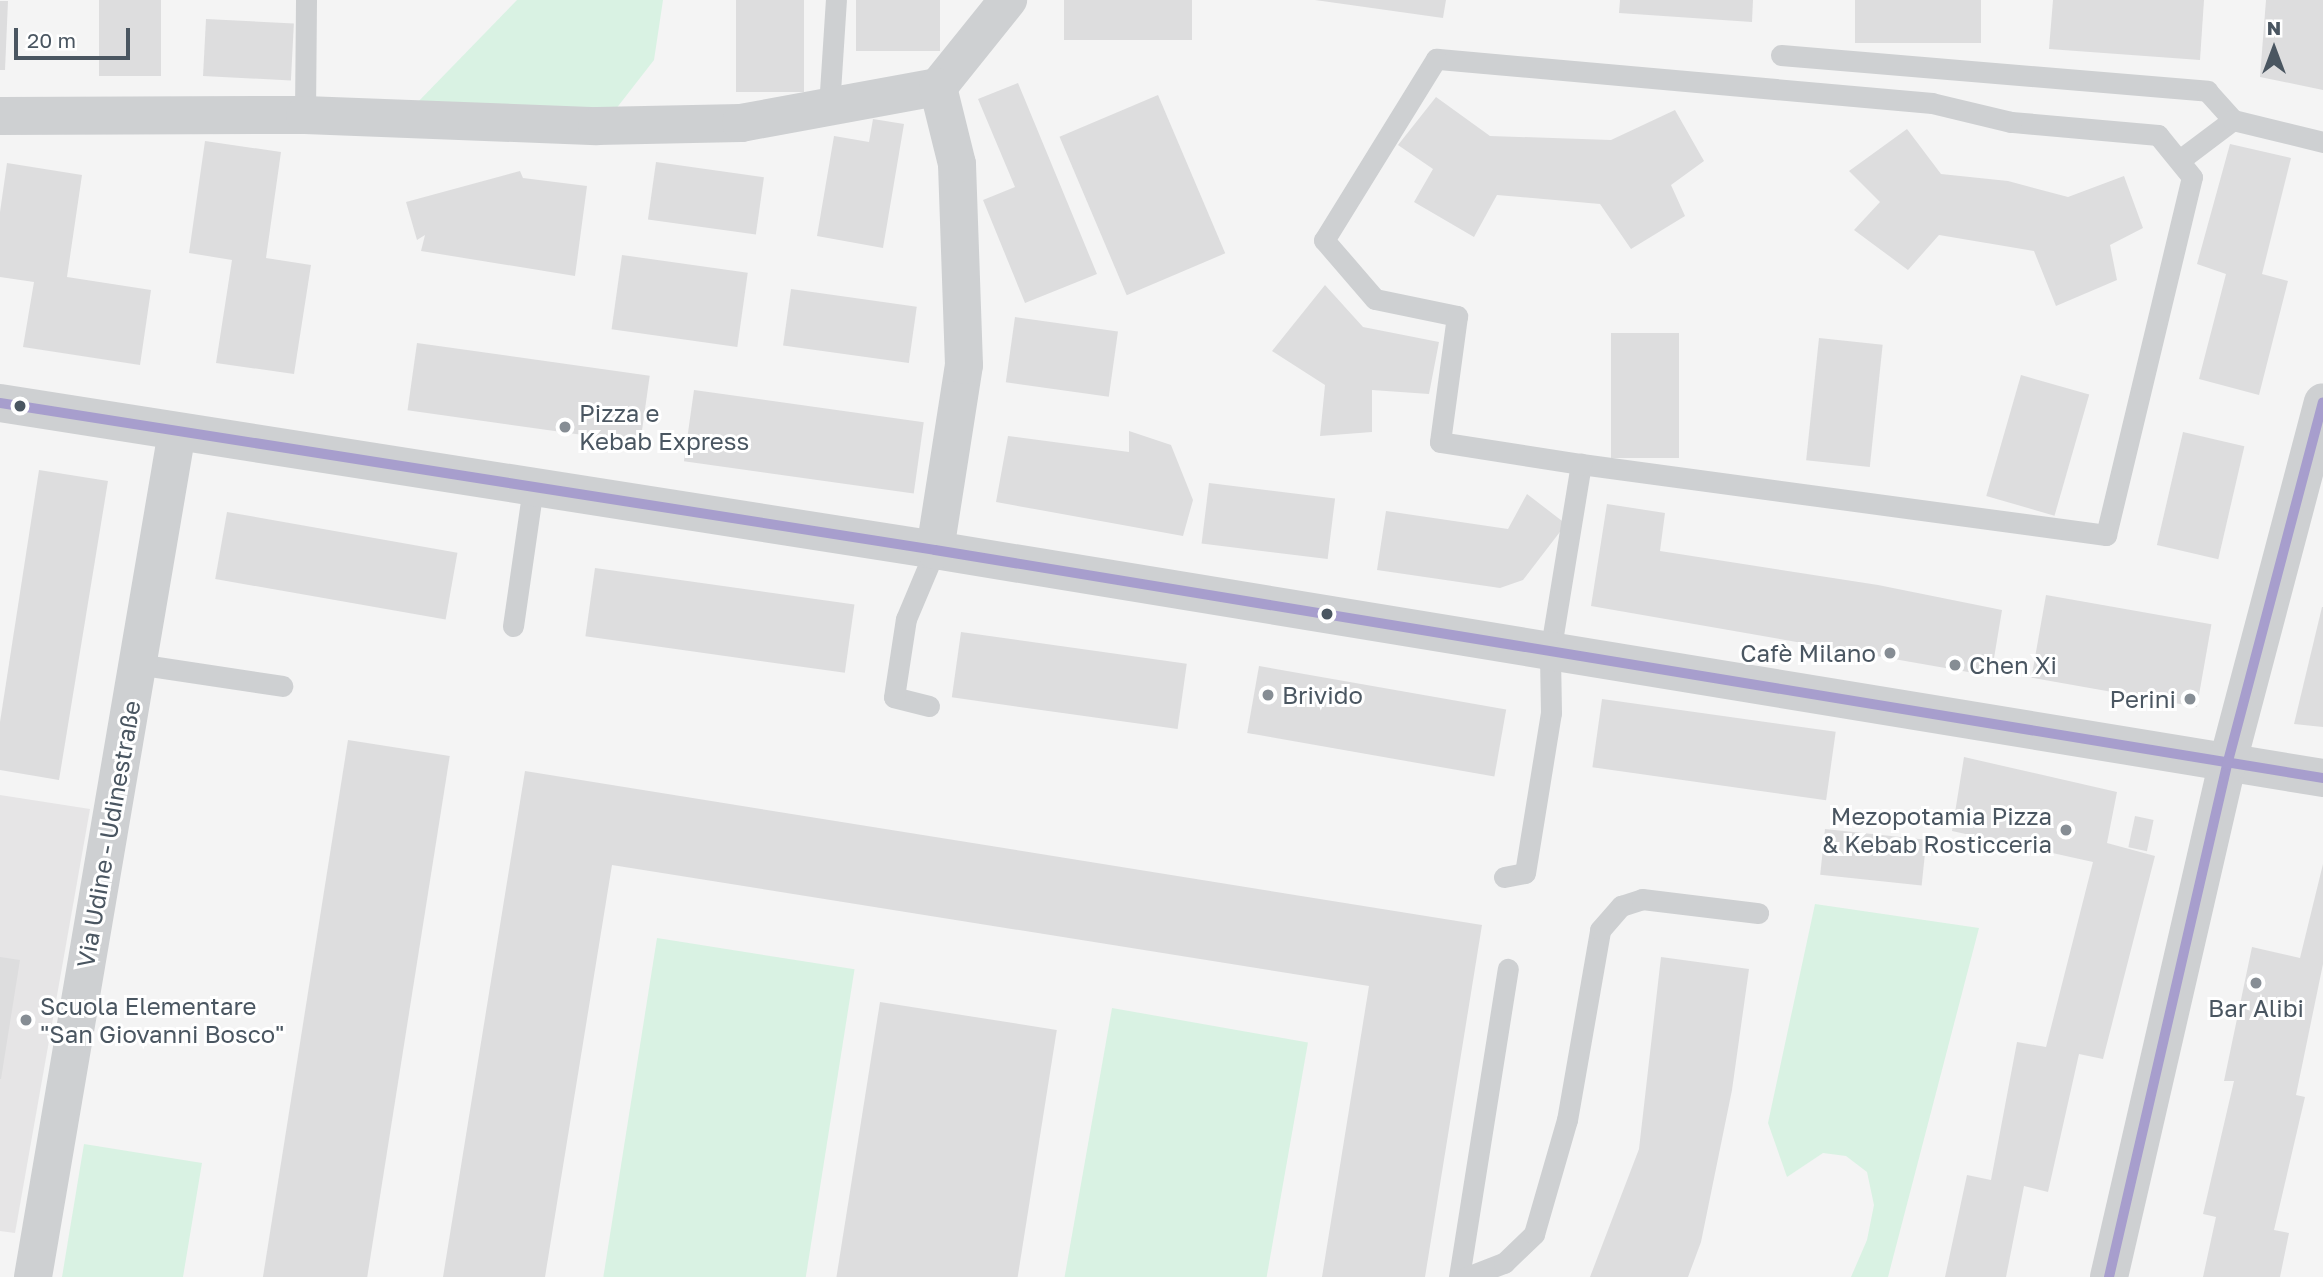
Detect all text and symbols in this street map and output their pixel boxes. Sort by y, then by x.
scale bar [18,14,133,58]
north arrow [2239,14,2309,84]
text: N [2267,16,2281,39]
text: 20 m [27,27,76,53]
unlabelled marker [13,399,27,413]
place label: Pizza e Kebab Express [579,399,749,455]
marker: Pizza e Kebab Express [557,419,573,435]
unlabelled marker [1320,607,1334,621]
place label: Cafè Milano [1740,639,1876,667]
marker: Cafè Milano [1882,645,1898,661]
place label: Chen Xi [1969,651,2057,679]
marker: Chen Xi [1947,657,1963,673]
place label: Brivido [1282,681,1363,709]
place label: Perini [2110,685,2176,713]
marker: Brivido [1260,687,1276,703]
marker: Perini [2182,691,2198,707]
street label: Via Udine - Udinestraße [70,698,146,970]
place label: Mezopotamia Pizza & Kebab Rosticceria [1822,802,2052,858]
marker: Mezopotamia Pizza & Kebab Rosticceria [2058,822,2074,838]
marker: Bar Alibi [2248,975,2264,991]
place label: Scuola Elementare "San Giovanni Bosco" [40,992,284,1048]
place label: Bar Alibi [2208,994,2304,1022]
marker: Scuola Elementare "San Giovanni Bosco" [18,1012,34,1028]

